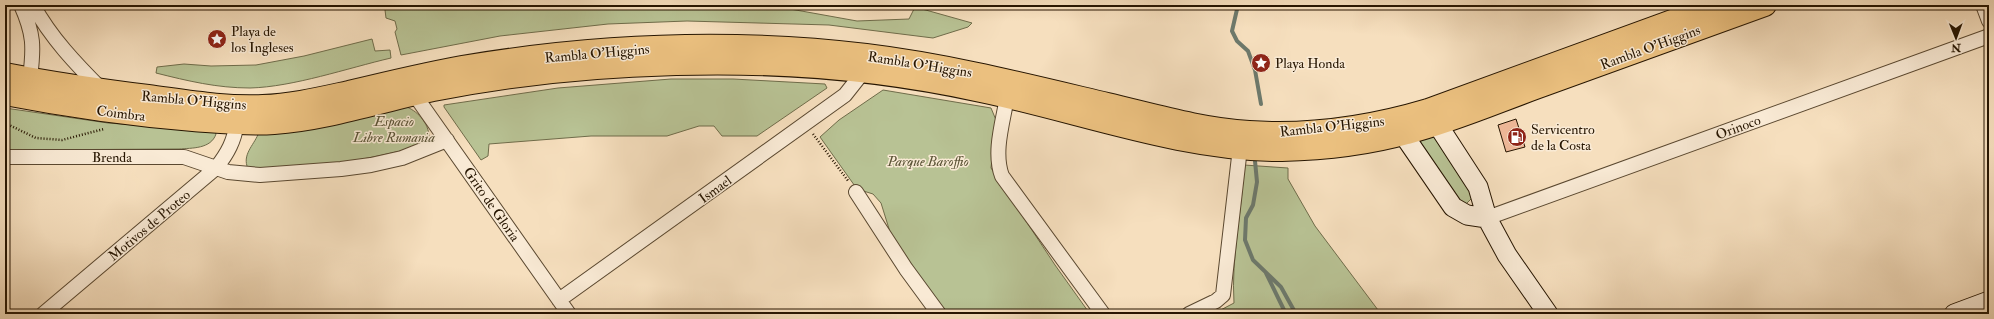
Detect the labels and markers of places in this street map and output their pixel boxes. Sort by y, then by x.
place label: Playa de los Ingleses [231,23,294,56]
place icon: Playa de los Ingleses [206,28,228,50]
place icon: Playa Honda [1250,52,1272,74]
place label: Playa Honda [1275,55,1345,73]
place label: Servicentro de la Costa [1531,121,1595,154]
fuel station icon: Servicentro de la Costa [1506,126,1528,148]

